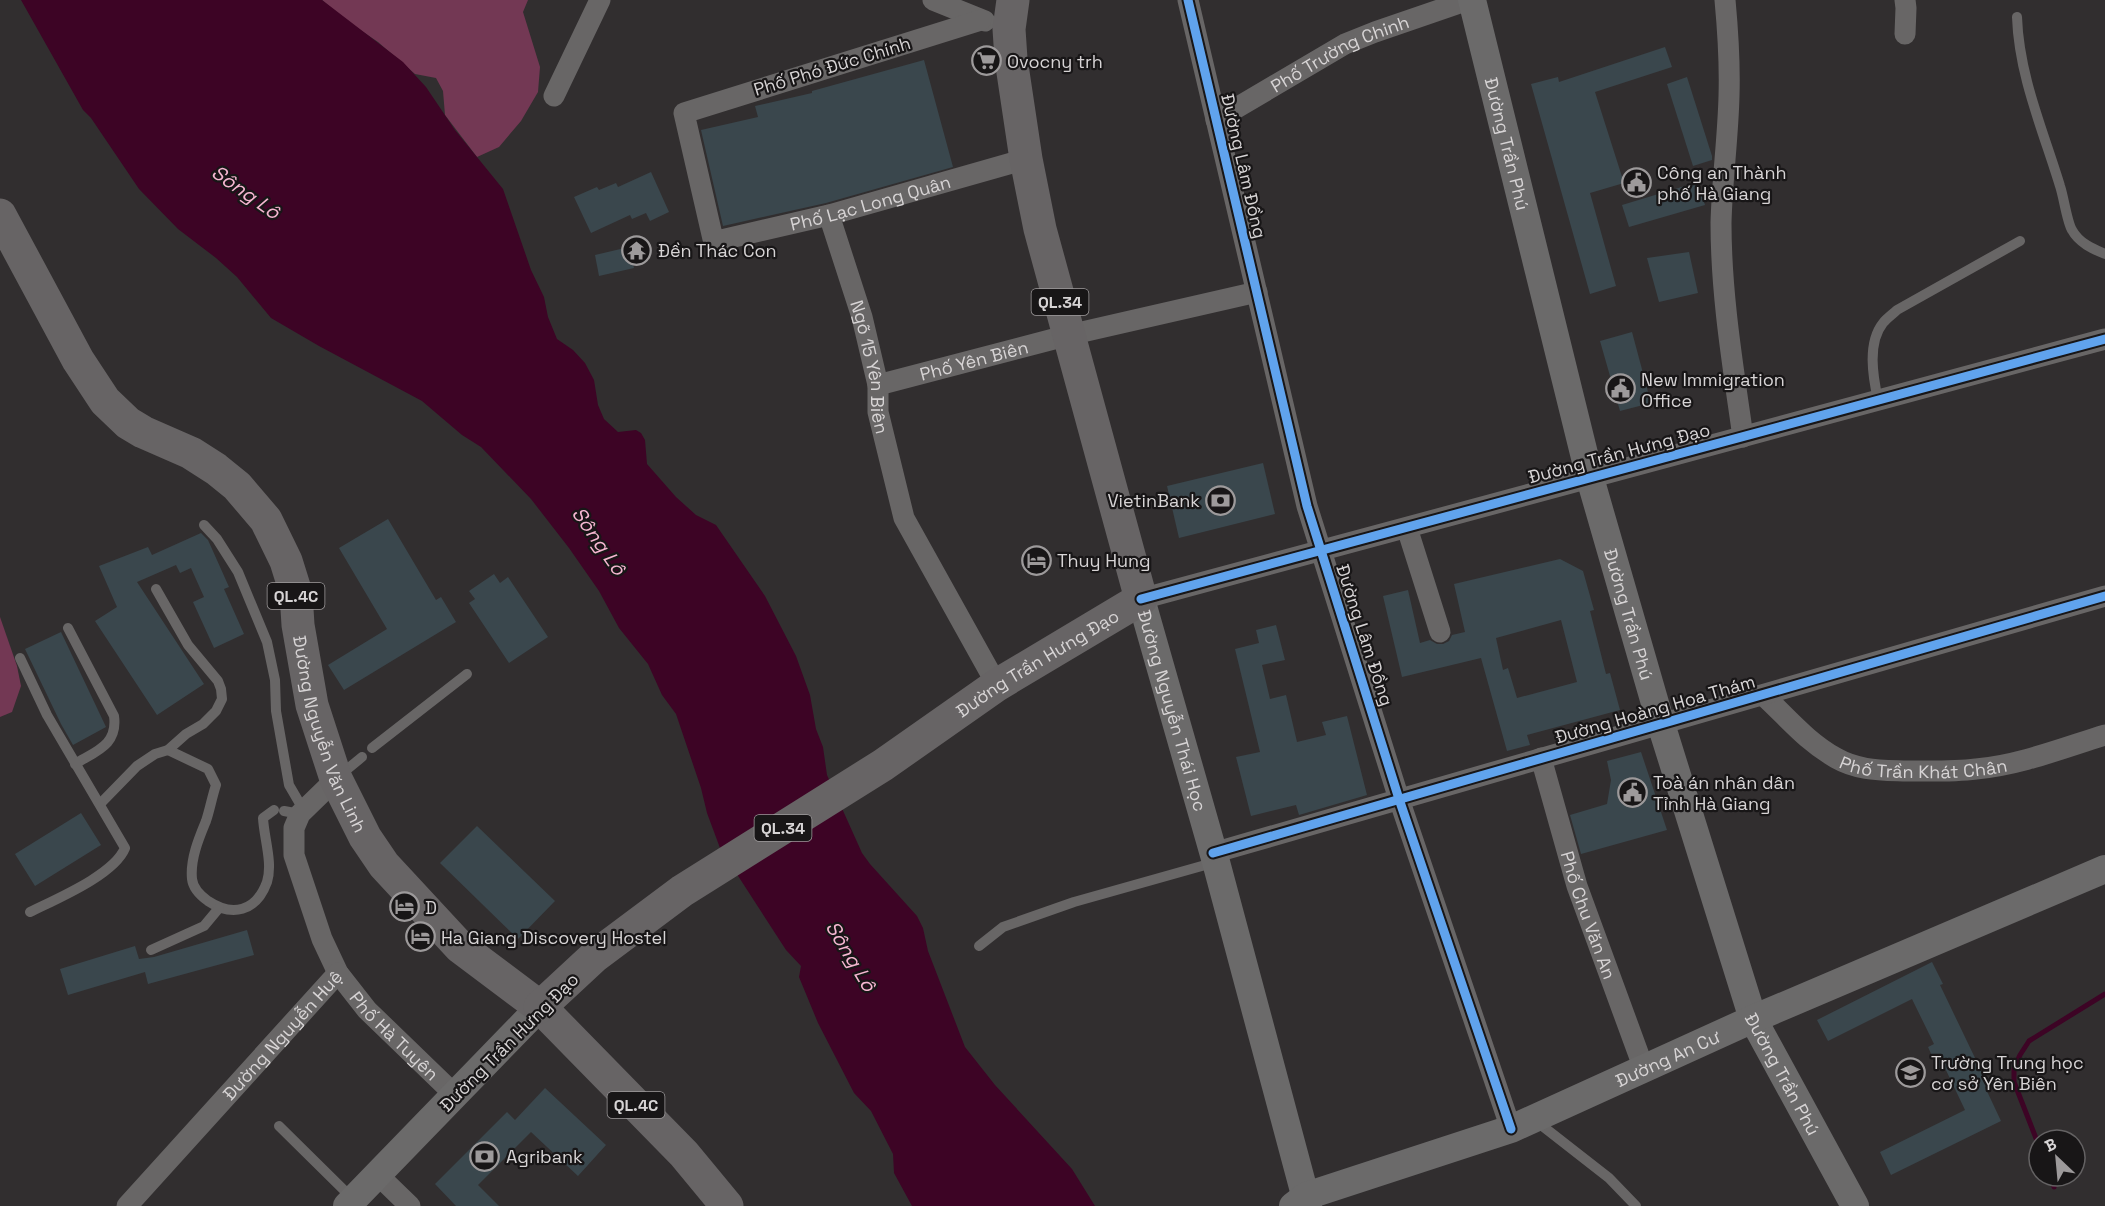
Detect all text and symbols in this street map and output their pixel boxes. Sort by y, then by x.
street label: Phố Trường Chinh [1266,10,1412,97]
street label: Phố Phó Đức Chính [751,31,913,101]
supermarket icon: Ovocny trh [970,45,1002,77]
place label: Ovocny trh [1007,50,1103,73]
street label: Đường Trần Phú [1480,75,1535,212]
street label: Đường Lâm Đồng [1216,91,1272,241]
water label: Sông Lô [207,159,286,225]
place label: Công an Thành phố Hà Giang [1657,161,1786,205]
public building icon: Công an Thành phố Hà Giang [1620,166,1652,198]
street label: Phố Lạc Long Quân [788,170,953,235]
temple icon: Đền Thác Con [621,234,653,266]
place label: Đền Thác Con [658,239,777,262]
road number: QL.34 [1032,289,1088,315]
street label: Ngõ 15 Yên Biên [846,297,894,436]
street label: Phố Yên Biên [917,335,1030,385]
place label: New Immigration Office [1641,368,1785,412]
public building icon: New Immigration Office [1604,373,1636,405]
street label: Đường Trần Hưng Đạo [1526,418,1712,488]
bank icon: VietinBank [1205,484,1237,516]
place label: VietinBank [1107,489,1200,512]
water label: Sông Lô [566,502,632,581]
hotel icon: Thuy Hung [1020,544,1052,576]
street label: Đường Trần Phú [1599,546,1659,683]
place label: Thuy Hung [1057,549,1151,572]
street label: Đường Lâm Đồng [1331,561,1399,709]
road number: QL.4C [268,583,324,609]
street label: Đường Trần Hưng Đạo [951,604,1123,722]
street label: Đường Nguyễn Thái Học [1133,607,1212,814]
street label: Đường Nguyễn Văn Linh [289,634,372,836]
street label: Đường Hoàng Hoa Thám [1552,669,1758,749]
street label: Phố Trần Khát Chân [1836,750,2009,783]
place label: Toà án nhân dân Tỉnh Hà Giang [1653,771,1795,815]
public building icon: Toà án nhân dân Tỉnh Hà Giang [1616,776,1648,808]
road number: QL.34 [754,815,812,841]
street label: Phố Chu Văn An [1556,848,1622,982]
hotel icon: D [388,891,420,923]
place label: D [425,896,437,919]
water label: Sông Lô [820,916,883,997]
hotel icon: Ha Giang Discovery Hostel [404,921,436,953]
place label: Ha Giang Discovery Hostel [441,926,667,949]
street label: Đường Nguyễn Huệ [217,965,347,1105]
street label: Đường Trần Hưng Đạo [435,968,583,1116]
street label: Phố Hà Tuyên [345,986,444,1085]
street label: Đường Trần Phú [1740,1009,1826,1139]
street label: Đường An Cư [1612,1024,1723,1092]
place label: Trường Trung học cơ sở Yên Biên [1931,1051,2084,1095]
school or university icon: Trường Trung học cơ sở Yên Biên [1894,1056,1926,1088]
road number: QL.4C [608,1092,664,1118]
north arrow [2027,1128,2087,1188]
text: B [2041,1133,2060,1157]
bank icon: Agribank [469,1140,501,1172]
place label: Agribank [506,1145,583,1168]

